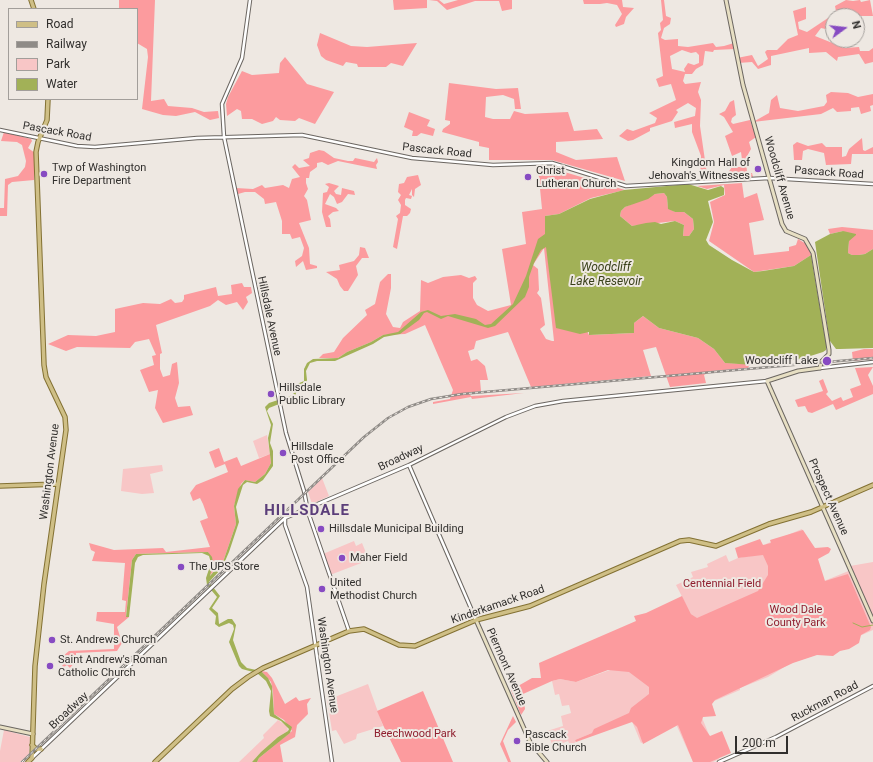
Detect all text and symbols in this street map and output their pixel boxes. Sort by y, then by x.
legend [8,8,138,100]
north arrow [825,8,865,48]
text: Road [46,17,74,31]
text: N [849,20,863,30]
text: Railway [46,37,87,51]
text: Park [46,57,70,71]
text: Water [46,77,77,91]
street label: Pascack Road [22,119,92,145]
street label: Woodcliff Avenue [761,135,797,221]
street label: Pascack Road [402,141,472,161]
place label: Kingdom Hall of Jehovah's Witnesses [648,156,750,182]
place label: Twp of Washington Fire Department [52,161,146,187]
place label: Christ Lutheran Church [536,164,616,190]
marker: Kingdom Hall of Jehovah's Witnesses [753,164,763,174]
street label: Pascack Road [794,164,864,182]
marker: Twp of Washington Fire Department [39,169,49,179]
marker: Christ Lutheran Church [523,172,533,182]
water label: Woodcliff Lake Resevoir [570,261,642,289]
street label: Hillsdale Avenue [254,275,284,357]
place label: Woodcliff Lake [745,354,818,368]
marker: Woodcliff Lake [821,355,833,367]
place label: Hillsdale Public Library [279,381,345,407]
marker: Hillsdale Public Library [266,389,276,399]
street label: Washington Avenue [38,423,62,521]
place label: Hillsdale Post Office [291,440,345,466]
street label: Broadway [376,442,426,474]
marker: Hillsdale Post Office [278,448,288,458]
street label: Prospect Avenue [805,457,851,537]
district label: HILLSDALE [264,502,350,520]
place label: Hillsdale Municipal Building [329,522,464,536]
marker: Hillsdale Municipal Building [316,524,326,534]
place label: Maher Field [350,551,407,565]
marker: Maher Field [337,553,347,563]
place label: The UPS Store [189,560,259,574]
marker: The UPS Store [176,562,186,572]
place label: United Methodist Church [330,576,417,602]
park label: Centennial Field [683,577,761,591]
street label: Kinderkamack Road [450,583,546,627]
marker: United Methodist Church [317,584,327,594]
park label: Wood Dale County Park [766,603,826,629]
street label: Washington Avenue [314,616,340,714]
street label: Piermont Avenue [483,626,529,708]
place label: St. Andrews Church [60,633,156,647]
marker: St. Andrews Church [47,635,57,645]
place label: Saint Andrew's Roman Catholic Church [58,653,167,679]
marker: Saint Andrew's Roman Catholic Church [45,661,55,671]
street label: Ruckman Road [789,679,861,725]
street label: Broadway [47,690,91,732]
park label: Beechwood Park [374,727,456,741]
place label: Pascack Bible Church [525,728,587,754]
scale bar [737,728,790,754]
marker: Pascack Bible Church [512,736,522,746]
text: 200 m [742,736,776,750]

